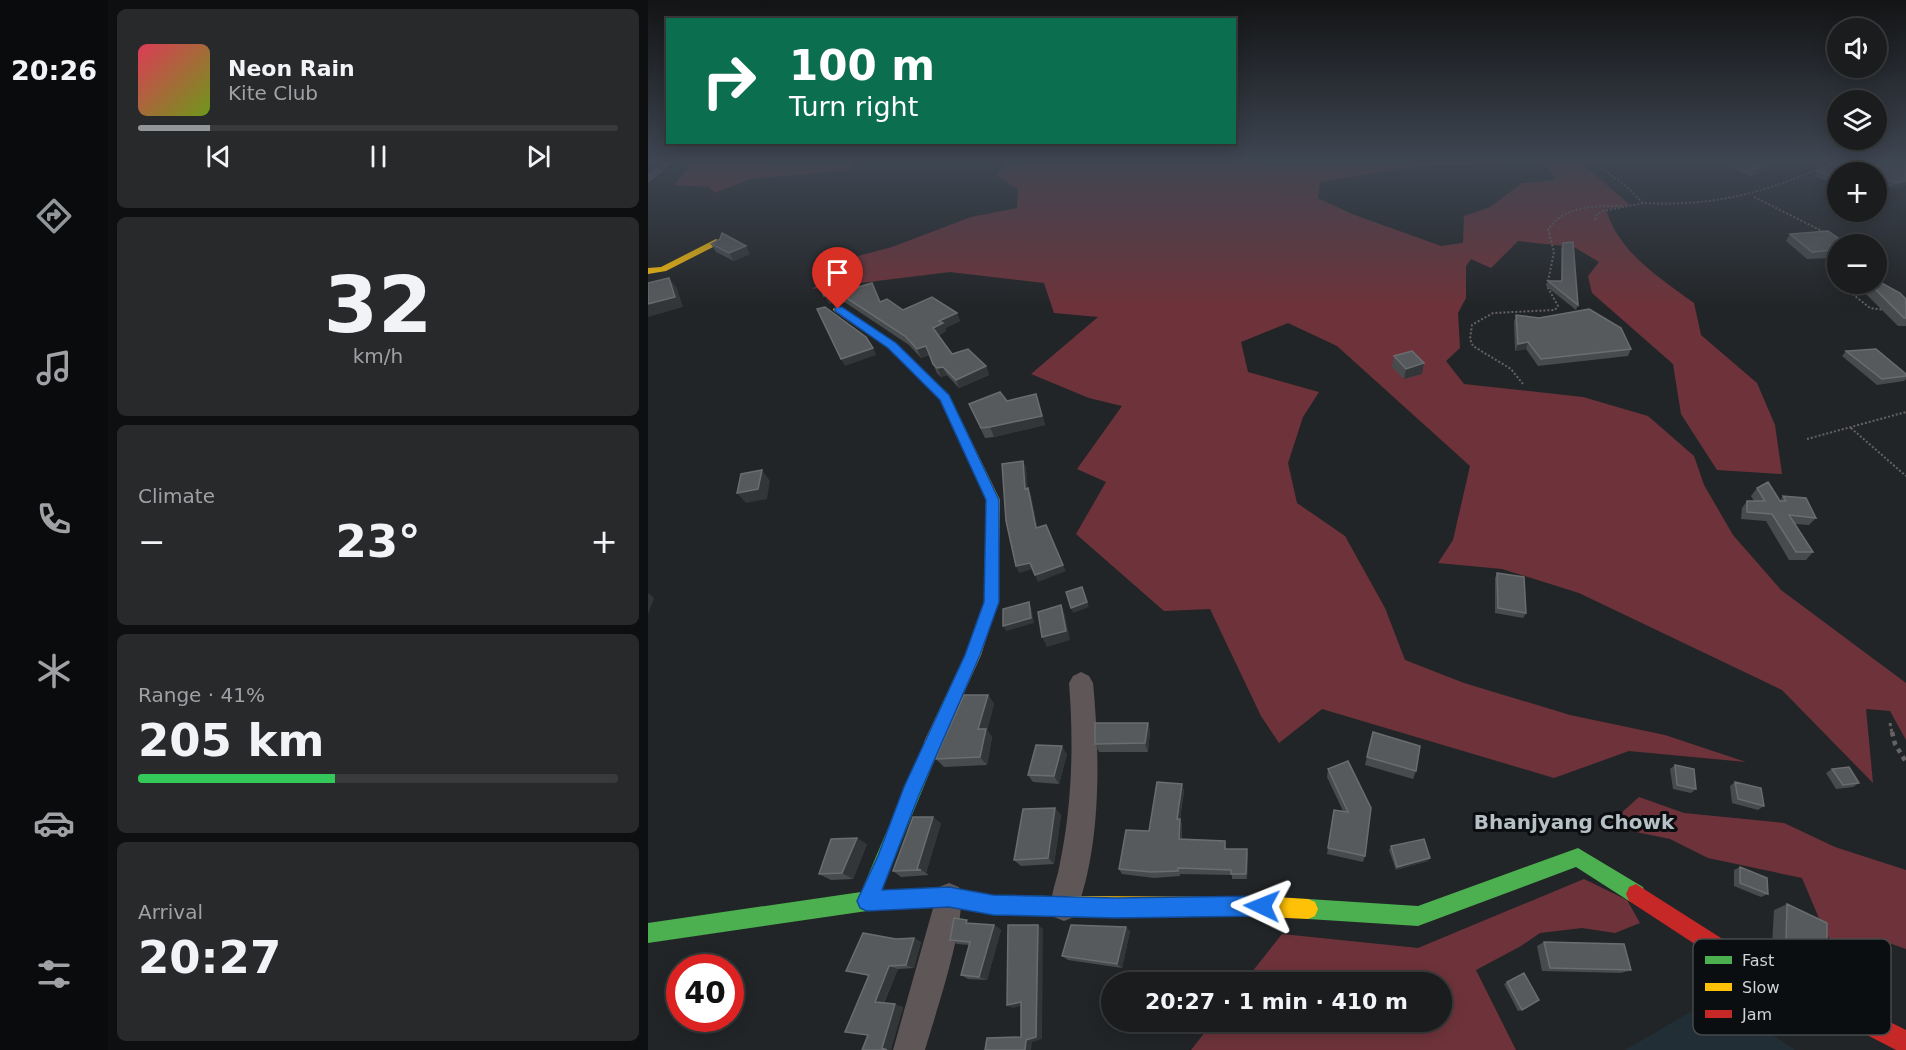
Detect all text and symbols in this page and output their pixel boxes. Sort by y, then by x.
map controls [1827,18,1887,294]
button: sound [1827,18,1887,78]
text: 100 m [789,41,935,90]
icon: right [690,42,768,120]
text: 20:26 [11,55,97,86]
text: Neon Rain [228,56,355,81]
text: Kite Club [228,81,318,105]
button: layers [1827,90,1887,150]
text: Turn right [789,91,918,122]
icon: previous [202,140,235,173]
icon: pause [362,140,395,173]
icon: next [522,140,555,173]
button: + [1827,162,1887,222]
icon: directions [33,195,75,237]
button: − [1827,234,1887,294]
pin [812,247,863,309]
icon: arrive [821,256,854,289]
text: 32 [324,260,432,350]
text: km/h [353,344,403,368]
icon: music [33,347,75,389]
text: Climate [138,484,215,508]
icon: phone [33,498,75,540]
text: 23° [335,515,421,568]
text: − [138,522,166,561]
text: + [590,522,618,561]
icon: climate [33,650,75,692]
text: Range · 41% [138,683,265,707]
text: 205 km [138,714,324,767]
icon: car [33,802,75,844]
district label: Bhanjyang Chowk [1474,810,1675,834]
position arrow [1230,874,1294,938]
text: Arrival [138,900,203,924]
text: 20:27 [138,931,281,984]
legend [1693,939,1891,1035]
text: Fast [1742,951,1774,970]
icon: filters [33,953,75,995]
speed limit sign: 40 [666,954,744,1032]
text: Slow [1742,978,1779,997]
text: 20:27 · 1 min · 410 m [1145,989,1408,1014]
text: Jam [1741,1005,1772,1024]

